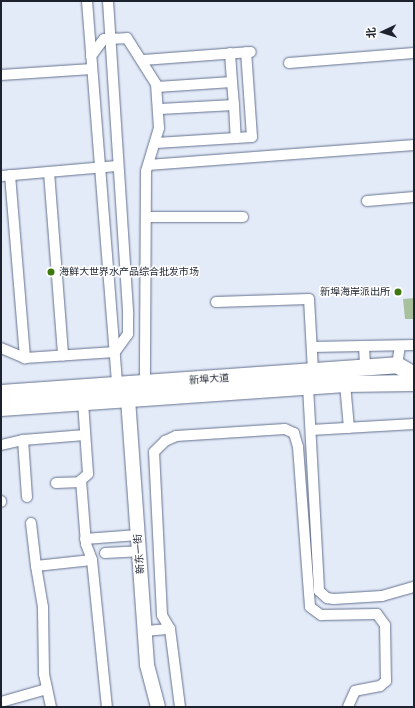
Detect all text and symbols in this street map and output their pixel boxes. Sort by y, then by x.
north arrow [363,12,403,52]
text: 北 [364,27,378,39]
place label: 海鲜大世界水产品综合批发市场 [59,266,199,278]
marker: 海鲜大世界水产品综合批发市场 [46,267,56,277]
place label: 新埠海岸派出所 [320,286,390,298]
marker: 新埠海岸派出所 [393,287,403,297]
street label: 新埠大道 [189,372,229,386]
street label: 新东一街 [132,534,146,574]

